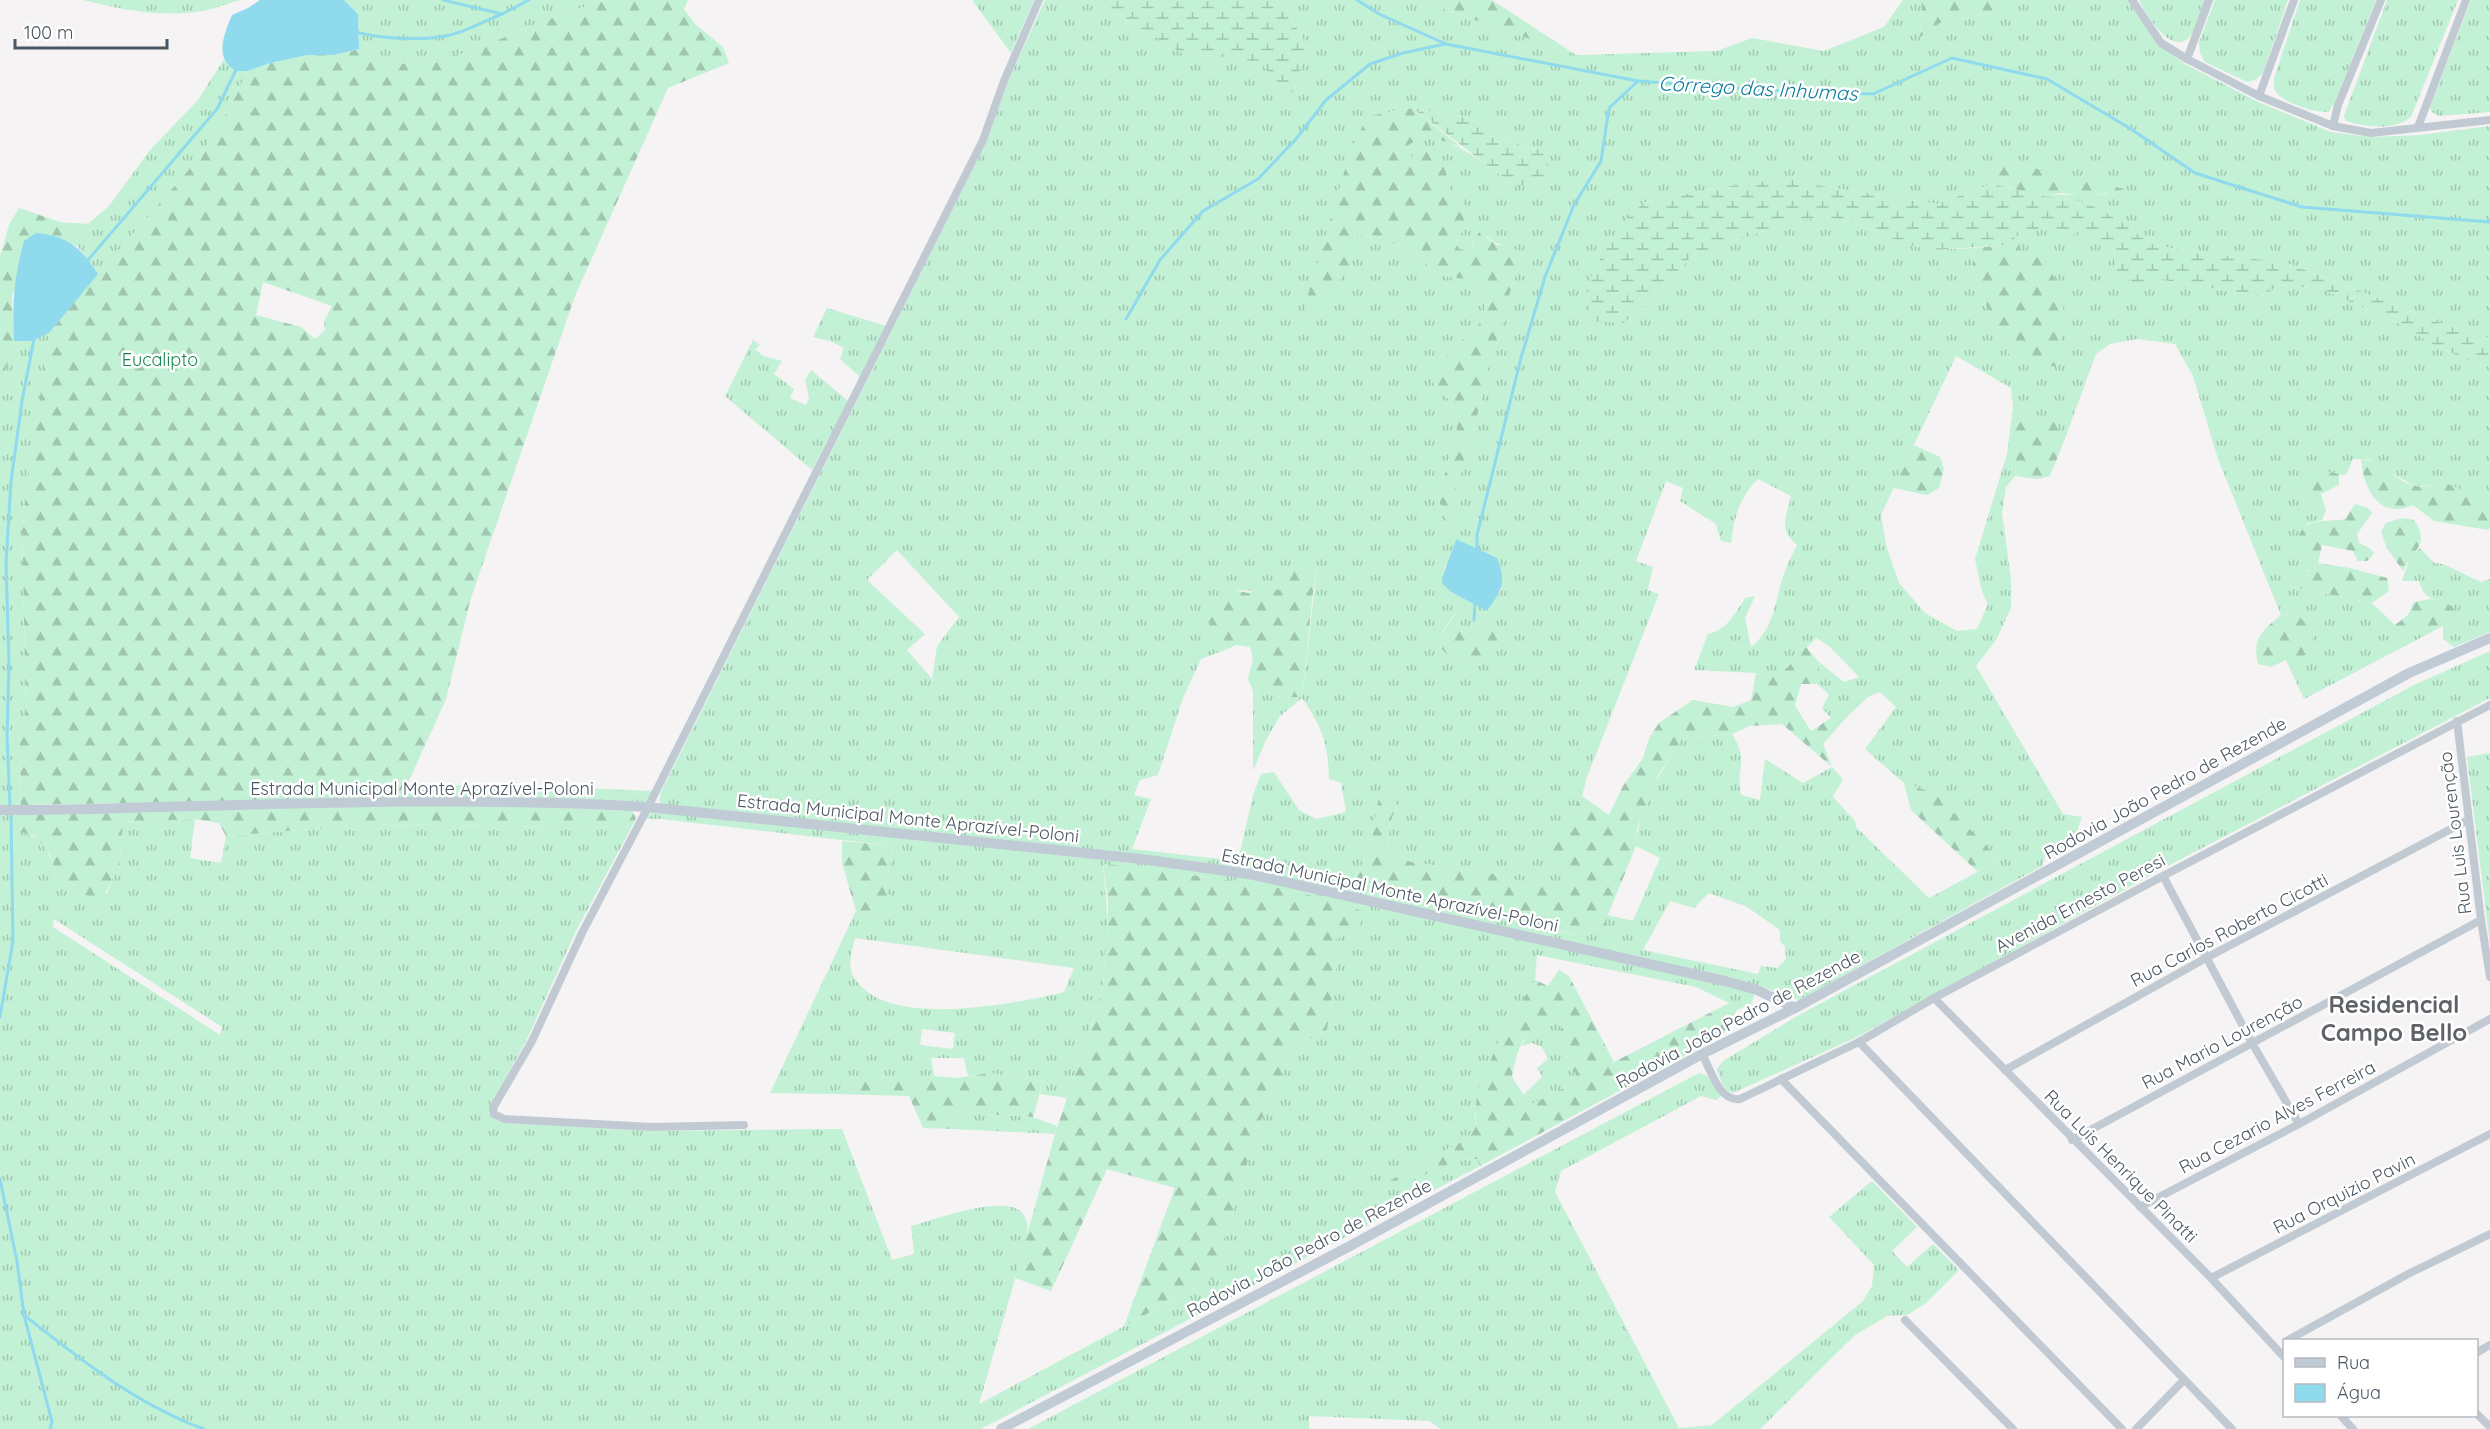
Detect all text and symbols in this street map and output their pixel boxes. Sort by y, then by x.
scale bar [15,12,166,50]
text: 100 m [24,21,73,44]
water label: Córrego das Inhumas [1658,70,1860,106]
park label: Eucalipto [122,348,198,371]
street label: Rodovia João Pedro de Rezende [2040,712,2290,864]
street label: Rua Luis Lourenção [2434,750,2476,916]
street label: Estrada Municipal Monte Aprazível-Poloni [250,777,594,800]
street label: Estrada Municipal Monte Aprazível-Poloni [736,789,1080,847]
street label: Estrada Municipal Monte Aprazível-Poloni [1219,843,1561,937]
street label: Avenida Ernesto Peresi [1991,848,2169,958]
street label: Rua Carlos Roberto Cicotti [2126,868,2332,992]
street label: Rodovia João Pedro de Rezende [1612,945,1864,1093]
district label: Residencial Campo Bello [2321,989,2467,1047]
street label: Rua Mario Lourenção [2137,990,2307,1094]
street label: Rua Cezario Alves Ferreira [2175,1055,2379,1179]
street label: Rua Luis Henrique Pinatti [2040,1085,2202,1247]
street label: Rua Orquizio Pavin [2269,1147,2419,1239]
street label: Rodovia João Pedro de Rezende [1183,1174,1435,1322]
legend [2283,1339,2478,1417]
text: Rua [2337,1351,2370,1374]
text: Água [2337,1381,2381,1404]

